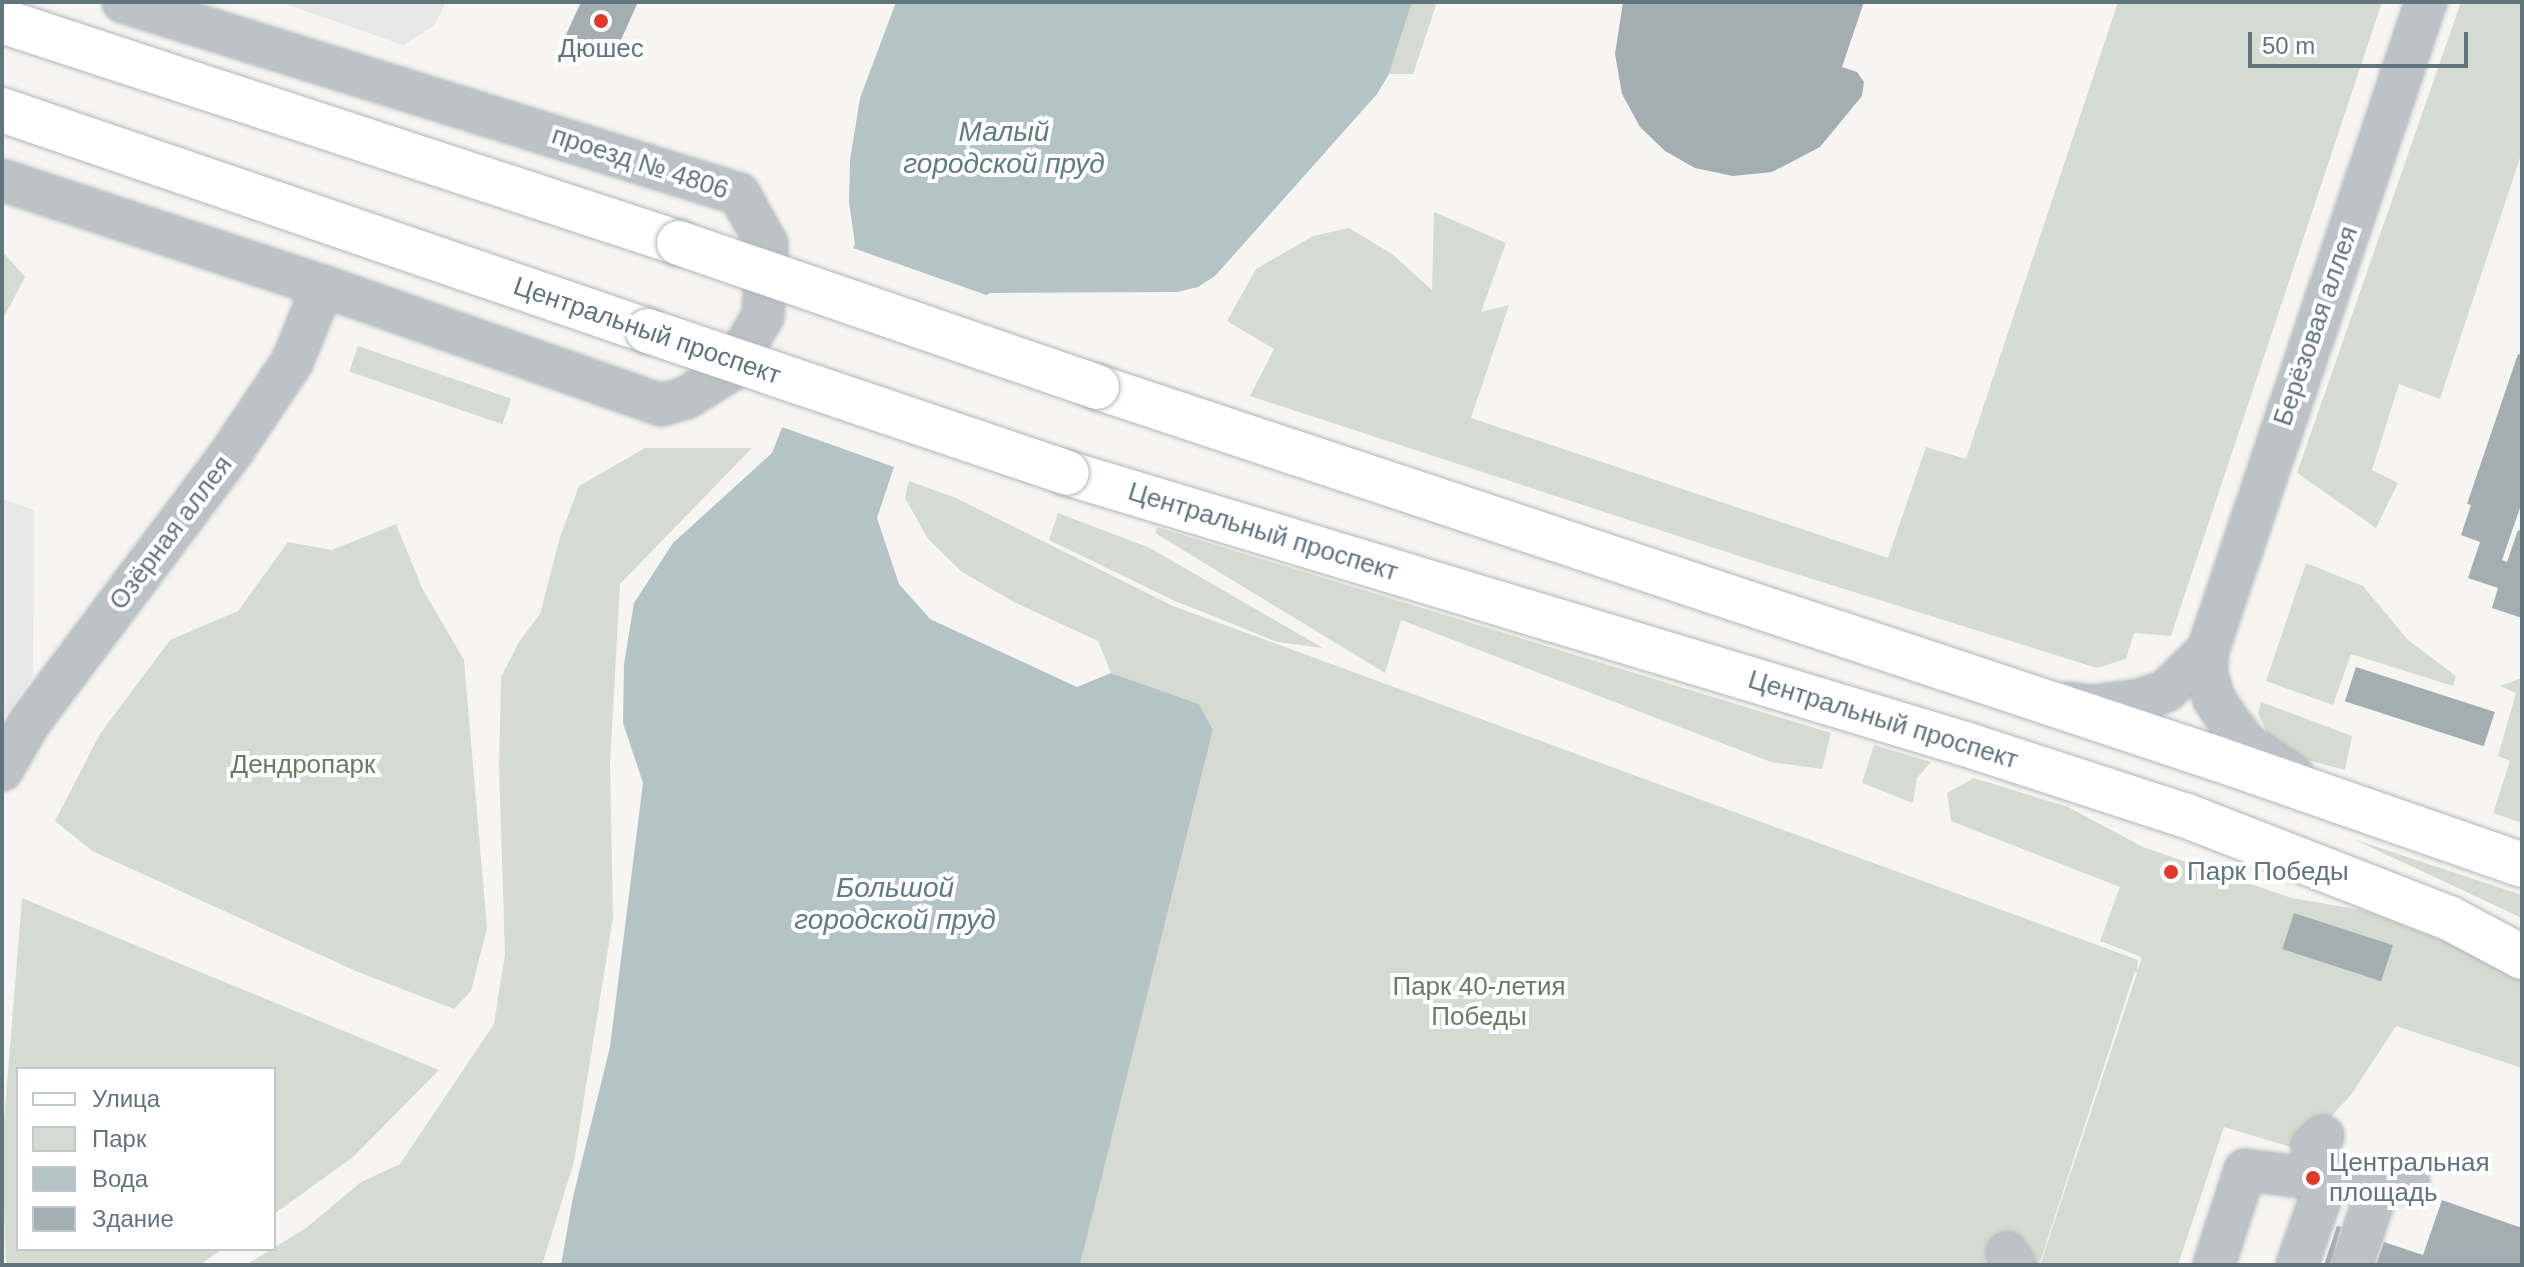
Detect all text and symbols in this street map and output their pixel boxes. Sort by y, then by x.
marker: Дюшес [592,12,610,30]
scale bar [2252,16,2472,66]
text: 50 m [2262,32,2315,59]
place label: Дюшес [558,33,644,65]
water label: Малый городской пруд [903,115,1105,181]
street label: проезд № 4806 [548,120,732,206]
street label: Берёзовая аллея [2267,222,2365,430]
street label: Центральный проспект [509,271,785,391]
street label: Озёрная аллея [103,450,239,616]
street label: Центральный проспект [1124,476,1402,588]
street label: Центральный проспект [1744,664,2022,776]
park label: Дендропарк [231,749,375,781]
place label: Парк Победы [2187,856,2349,888]
marker: Парк Победы [2162,863,2180,881]
water label: Большой городской пруд [794,871,996,937]
park label: Парк 40-летия Победы [1392,971,1566,1032]
legend [16,1067,276,1251]
text: Улица [92,1085,160,1112]
text: Парк [92,1125,146,1152]
place label: Центральная площадь [2329,1147,2489,1208]
text: Вода [92,1165,148,1192]
marker: Центральная площадь [2304,1169,2322,1187]
text: Здание [92,1205,174,1232]

